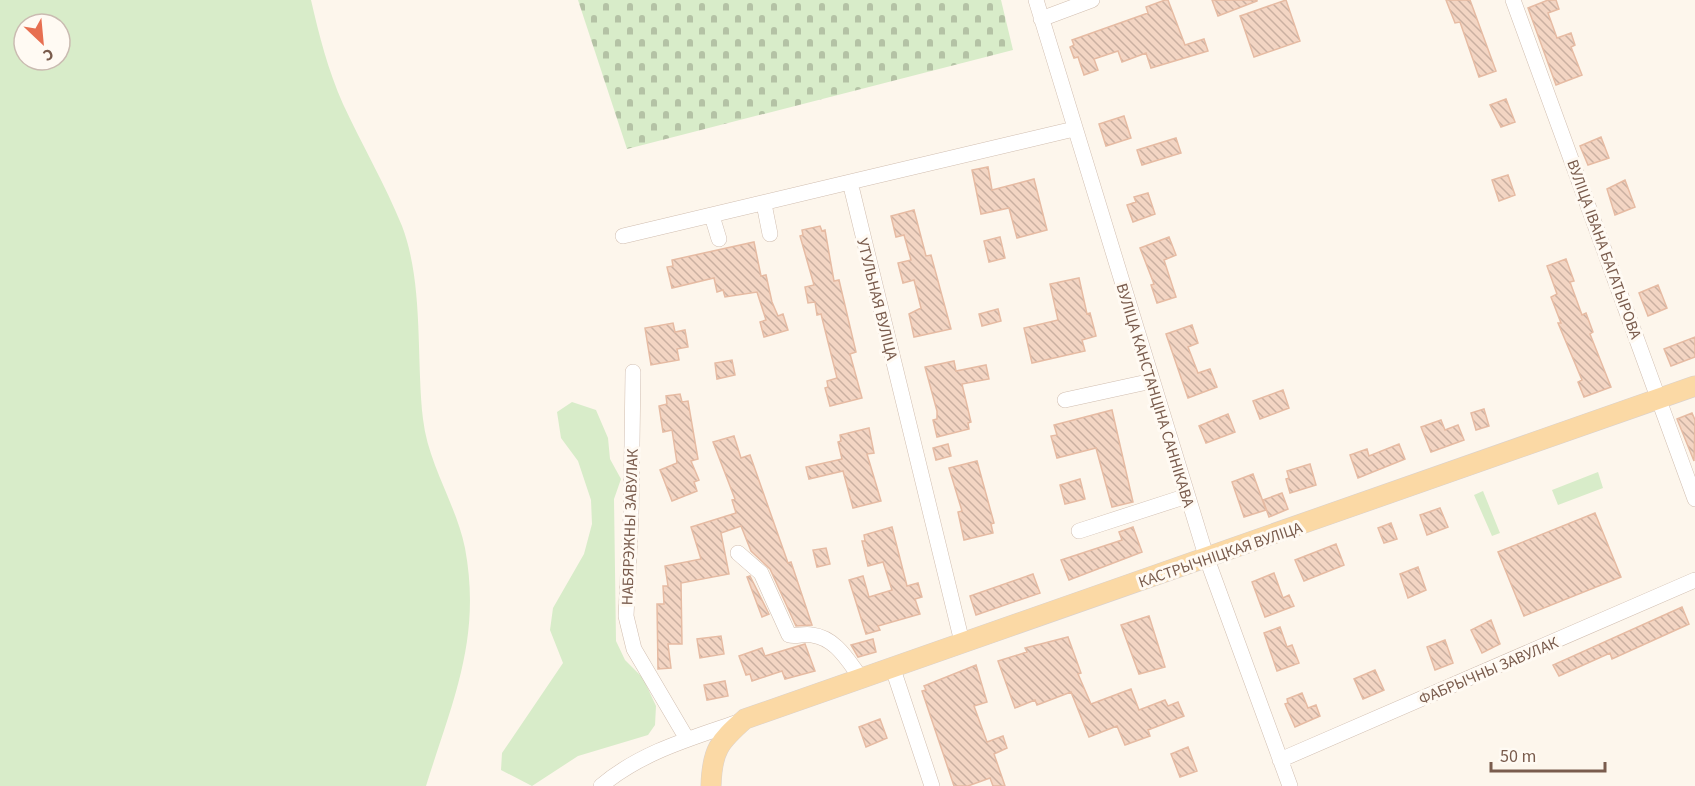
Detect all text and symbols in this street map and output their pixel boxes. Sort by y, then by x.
north arrow [12,12,72,72]
text: С [39,43,57,67]
street label: ВУЛІЦА ІВАНА БАГАТЫРОВА [1561,156,1647,343]
street label: УТУЛЬНАЯ ВУЛІЦА [851,236,903,363]
street label: ВУЛІЦА КАНСТАНЦІНА САННІКАВА [1110,281,1200,510]
street label: НАБЯРЭЖНЫ ЗАВУЛАК [616,448,644,606]
street label: КАСТРЫЧНІЦКАЯ ВУЛІЦА [1136,516,1305,593]
street label: ФАБРЫЧНЫ ЗАВУЛАК [1415,631,1562,710]
scale bar [1491,735,1605,773]
text: 50 m [1500,744,1536,769]

